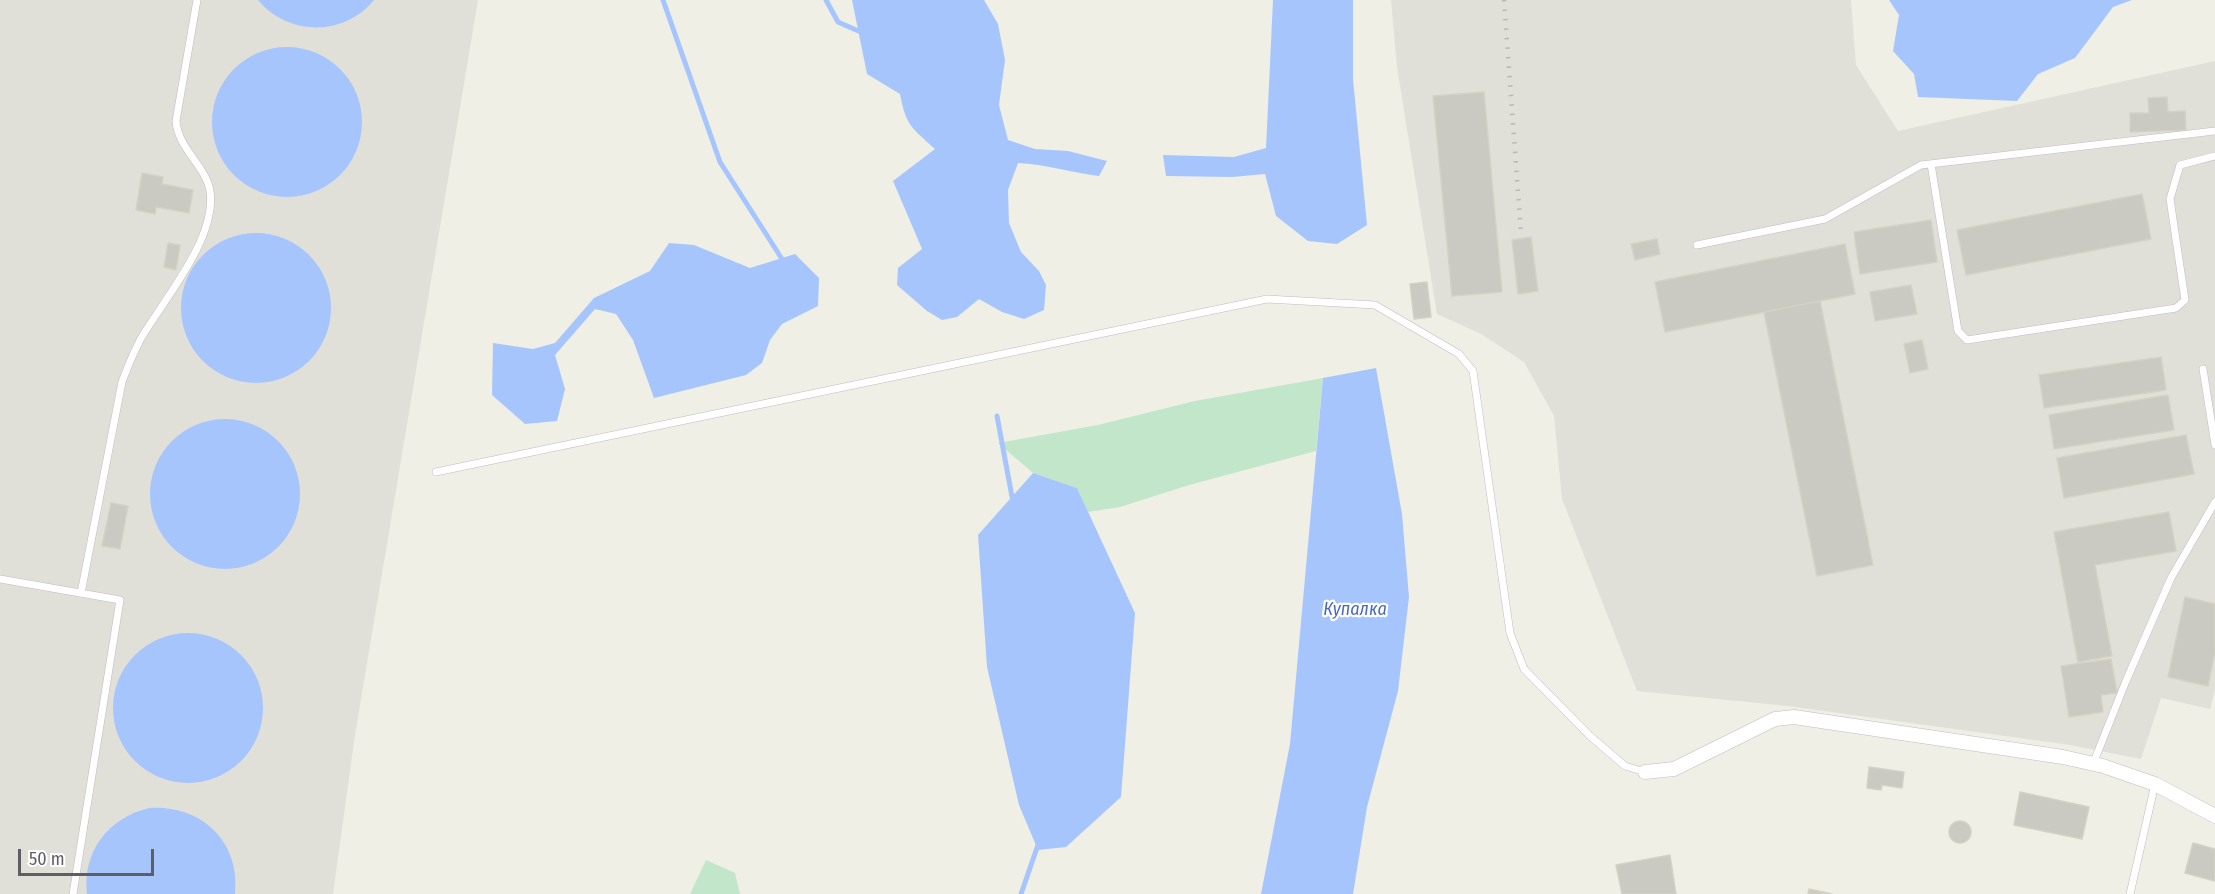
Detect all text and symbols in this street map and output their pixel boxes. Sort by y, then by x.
water label: Купалка [1323,599,1387,621]
scale bar [21,837,158,875]
text: 50 m [29,848,65,870]

